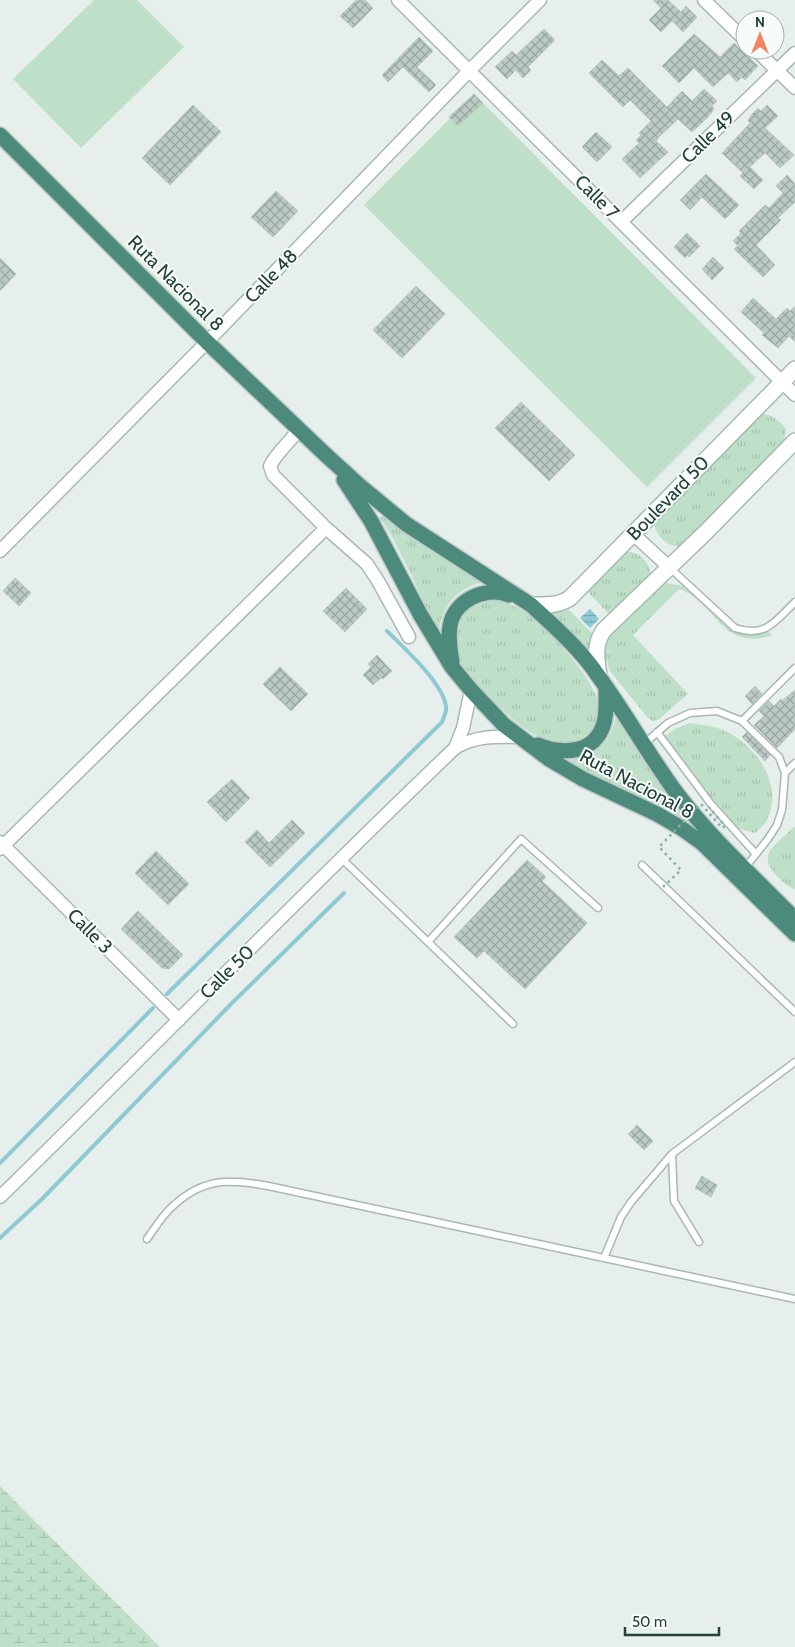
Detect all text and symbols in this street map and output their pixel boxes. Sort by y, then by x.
north arrow [735,10,785,60]
text: N [755,13,765,31]
street label: Calle 49 [676,106,740,168]
street label: Calle 7 [570,170,624,224]
street label: Ruta Nacional 8 [123,230,229,336]
street label: Calle 48 [240,244,302,308]
street label: Boulevard 50 [622,451,714,545]
street label: Ruta Nacional 8 [576,744,698,824]
street label: Calle 3 [63,904,117,958]
street label: Calle 50 [195,940,259,1004]
scale bar [625,1604,719,1636]
text: 50 m [632,1613,667,1631]

